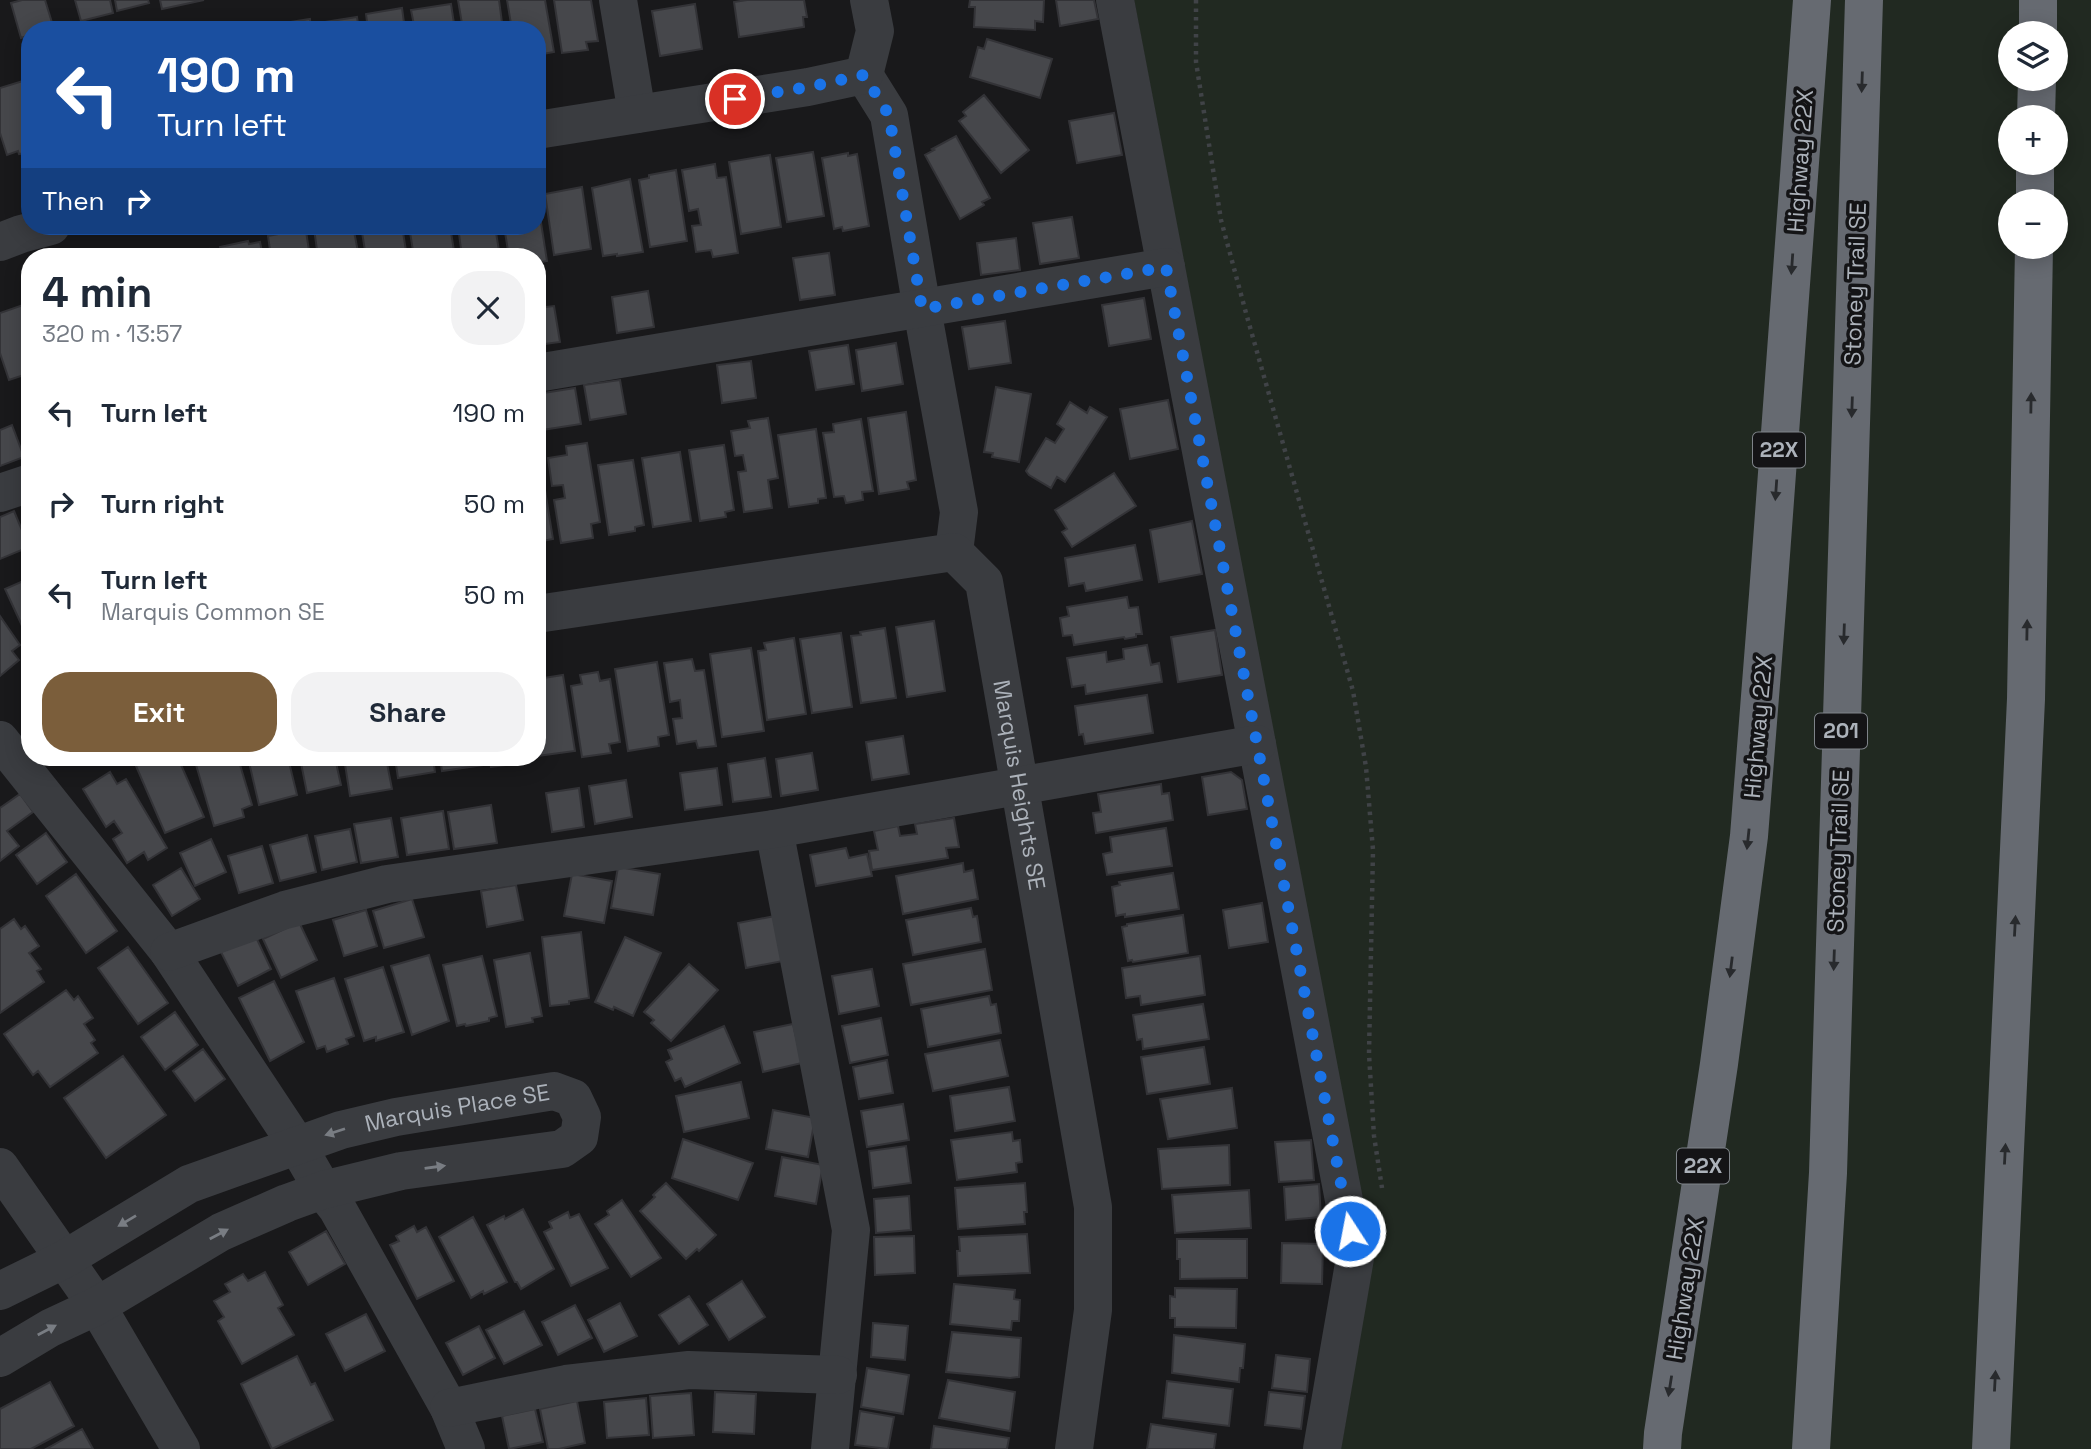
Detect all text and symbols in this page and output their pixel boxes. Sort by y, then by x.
map controls [1998,21,2068,259]
button: layers [1998,21,2068,91]
text: 190 m [157,44,295,106]
icon: left [42,49,133,140]
pin [705,69,765,129]
one-way arrow [1856,71,1867,93]
icon: arrive [716,80,754,118]
street label: Highway 22X [1780,89,1820,233]
text: Turn left [157,105,287,145]
button: + [1998,105,2068,175]
icon: right [119,182,157,220]
text: Then [42,184,105,218]
button: − [1998,189,2068,259]
street label: Stoney Trail SE [1837,202,1873,366]
one-way arrow [1787,253,1798,275]
text: 4 min [42,266,152,319]
button: close [451,271,525,345]
text: 320 m · 13:57 [42,319,182,349]
one-way arrow [2025,392,2037,414]
icon: left [42,394,80,432]
text: Turn left [101,396,208,430]
text: 190 m [453,396,525,430]
one-way arrow [1846,396,1857,418]
road number: 22X [1753,433,1805,468]
one-way arrow [1770,480,1781,502]
icon: right [42,485,80,523]
text: Turn right [101,487,225,521]
text: 50 m [464,487,525,521]
text: Turn left [101,563,208,597]
icon: left [42,576,80,614]
text: 50 m [464,578,525,612]
text: Marquis Common SE [101,597,325,627]
one-way arrow [2021,619,2033,641]
one-way arrow [1839,624,1850,646]
street label: Highway 22X [1737,654,1779,800]
button: Exit [42,672,277,752]
button: Share [291,672,525,752]
street label: Marquis Heights SE [986,678,1052,892]
road number: 201 [1815,714,1867,748]
street label: Stoney Trail SE [1820,769,1856,933]
one-way arrow [1742,828,1753,850]
one-way arrow [2010,915,2021,937]
one-way arrow [1829,949,1840,971]
one-way arrow [1726,956,1737,978]
street label: Marquis Place SE [362,1077,552,1139]
one-way arrow [325,1128,346,1138]
one-way arrow [2000,1142,2011,1164]
road number: 22X [1677,1148,1729,1184]
one-way arrow [424,1161,446,1172]
position arrow [1313,1194,1387,1268]
one-way arrow [118,1215,137,1228]
street label: Highway 22X [1659,1216,1711,1362]
one-way arrow [209,1228,229,1239]
one-way arrow [38,1324,57,1336]
one-way arrow [1989,1370,2000,1392]
one-way arrow [1664,1375,1675,1397]

